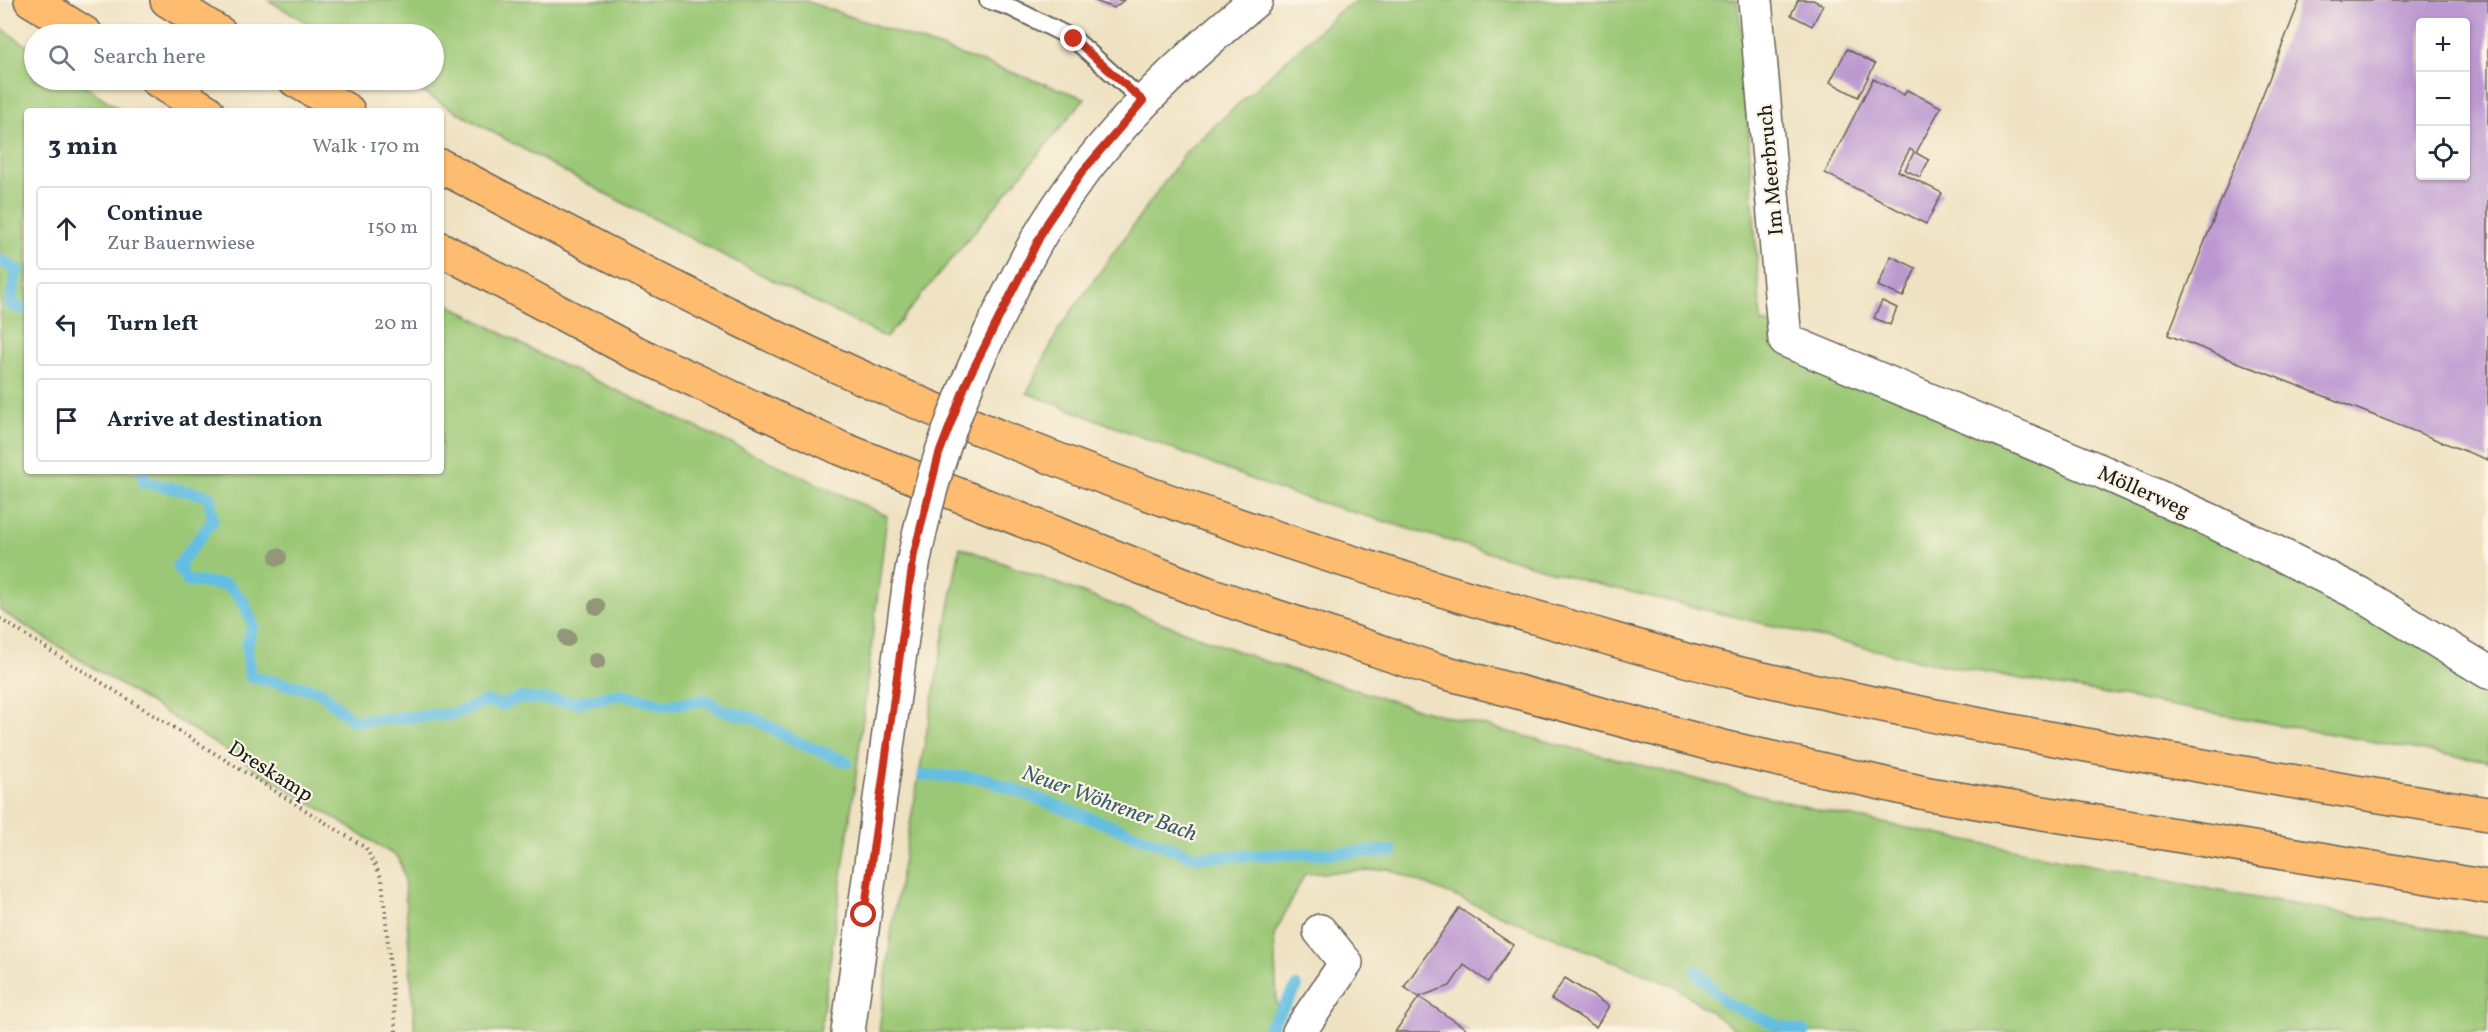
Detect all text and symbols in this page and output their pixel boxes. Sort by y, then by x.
map controls [2416,18,2470,180]
button: + [2416,18,2470,72]
search box [24,24,444,90]
route end [1060,25,1086,51]
icon: search [45,41,78,74]
text: Search here [93,42,206,73]
button: − [2416,72,2470,126]
street label: Im Meerbruch [1751,103,1792,237]
button: locate [2416,126,2470,180]
text: 3 min [48,129,118,165]
text: Walk · 170 m [312,133,420,161]
text: Continue [107,199,203,230]
icon: ahead [50,212,83,245]
text: 150 m [367,214,418,242]
text: Zur Bauernwiese [107,230,255,258]
icon: left [50,308,83,341]
text: Turn left [107,309,198,340]
text: 20 m [374,310,418,338]
icon: arrive [50,404,83,437]
text: Arrive at destination [107,405,323,436]
street label: Möllerweg [2093,459,2194,526]
street label: Dreskamp [222,735,318,810]
water label: Neuer Wöhrener Bach [1017,758,1201,850]
route start [850,901,876,927]

